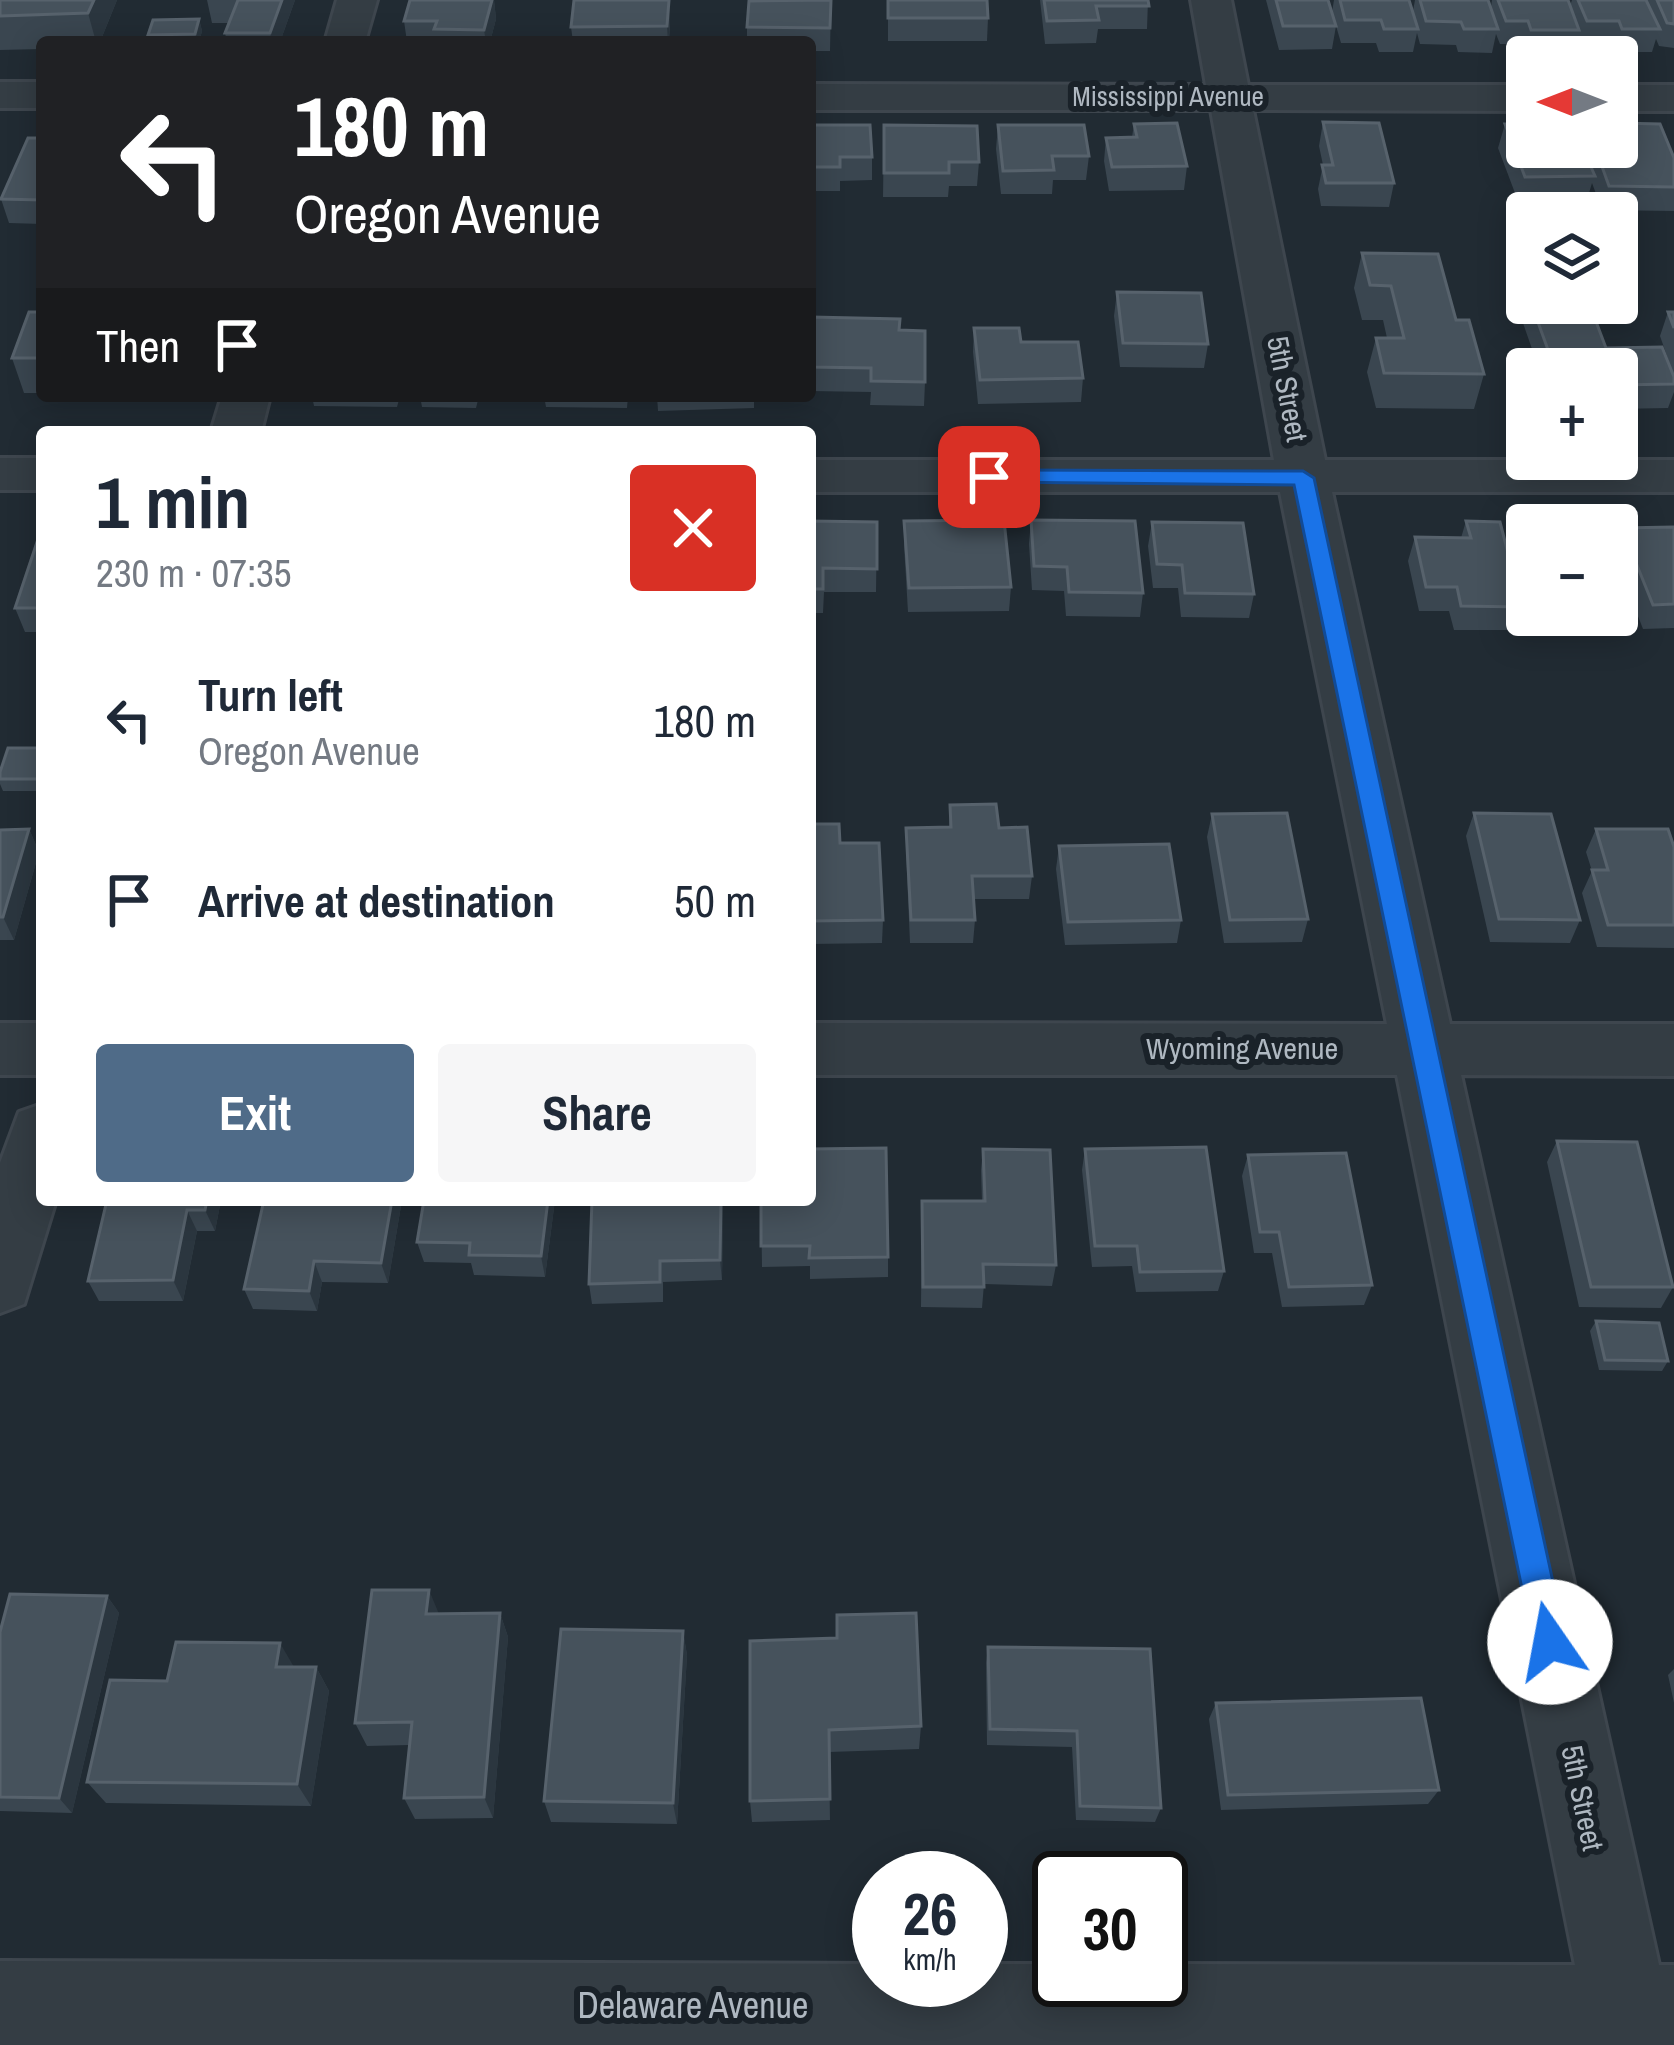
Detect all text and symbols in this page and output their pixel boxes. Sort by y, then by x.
north arrow [1506,36,1638,168]
map controls [1506,36,1638,636]
text: 180 m [294,69,489,182]
street label: Mississippi Avenue [1072,78,1264,114]
icon: left [96,84,252,240]
text: Oregon Avenue [294,177,601,250]
button: layers [1506,192,1638,324]
icon: arrive [204,312,270,378]
text: Then [96,315,180,376]
street label: 5th Street [1258,333,1318,445]
button: + [1506,348,1638,480]
pin [938,426,1040,528]
icon: arrive [956,444,1022,510]
text: 1 min [96,453,250,550]
button: close [630,465,756,591]
button: − [1506,504,1638,636]
text: 230 m · 07:35 [96,547,292,599]
text: Turn left [198,664,343,725]
icon: left [96,687,162,753]
text: 180 m [653,690,756,751]
text: Oregon Avenue [198,725,420,777]
icon: arrive [96,867,162,933]
text: Arrive at destination [198,870,555,931]
text: 50 m [674,870,756,931]
street label: Wyoming Avenue [1146,1028,1338,1068]
button: Exit [96,1044,414,1182]
button: Share [438,1044,756,1182]
position arrow [1487,1579,1613,1705]
street label: 5th Street [1552,1741,1614,1854]
speed limit sign: 30 [1032,1851,1188,2007]
text: 26 [903,1873,957,1954]
text: km/h [903,1939,957,1979]
street label: Delaware Avenue [578,1981,808,2029]

